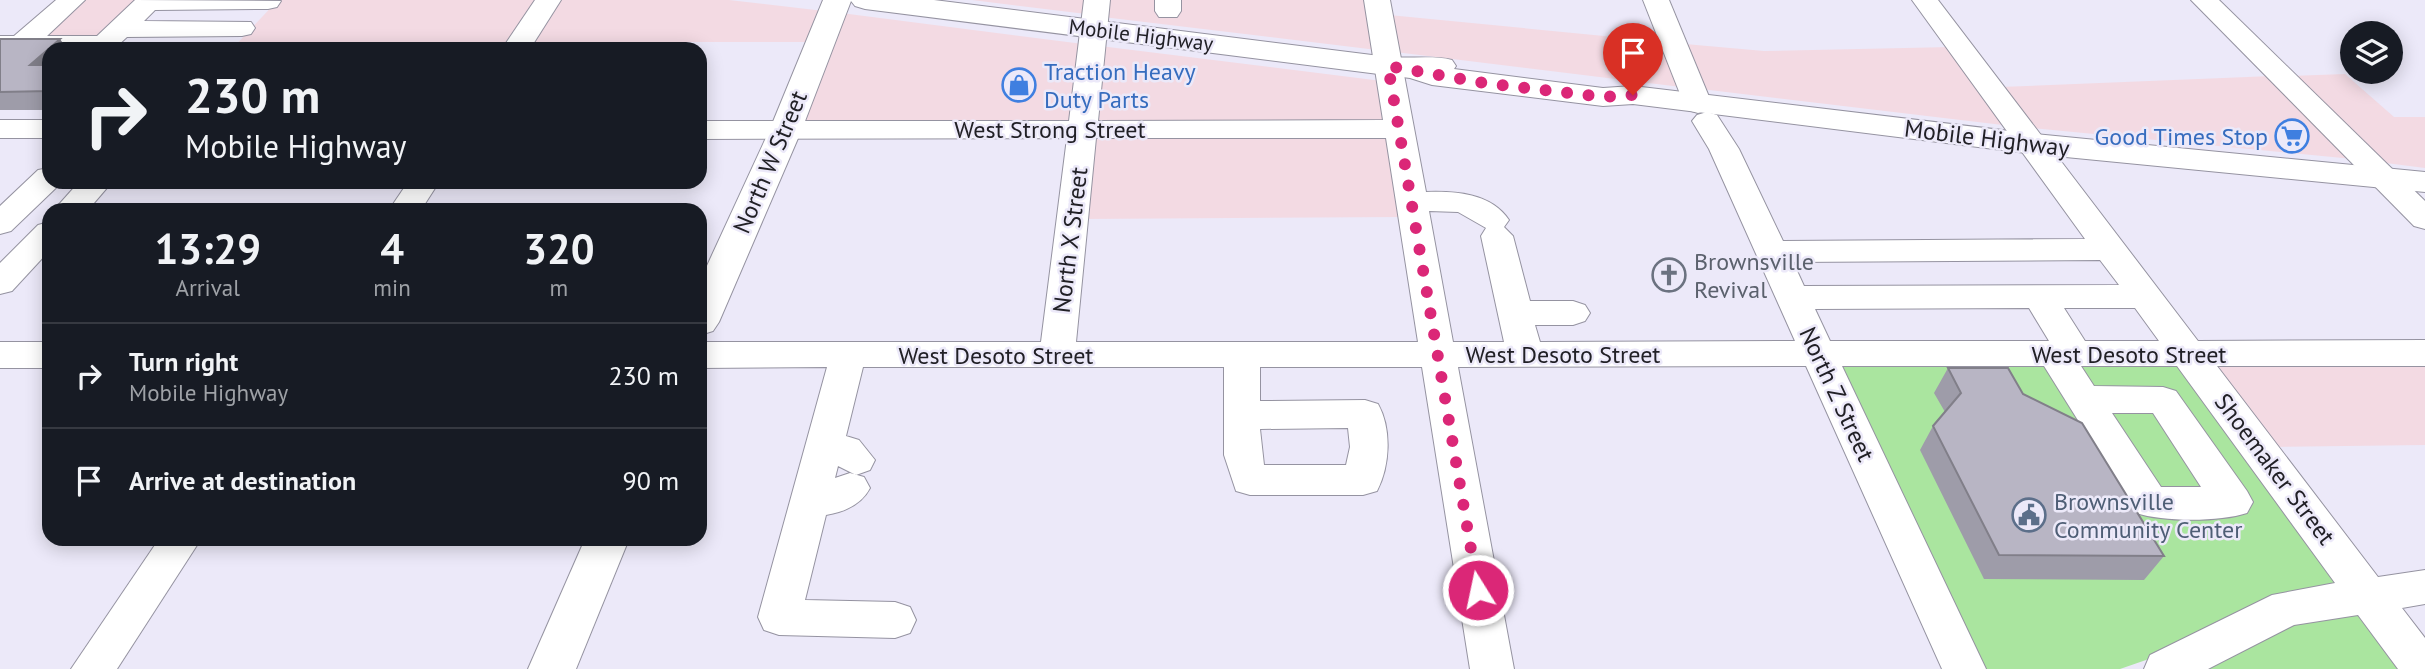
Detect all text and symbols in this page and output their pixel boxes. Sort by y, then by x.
street label: Mobile Highway [1067,13,1215,57]
map controls [2340,21,2403,84]
button: layers [2340,21,2403,84]
pin [1603,23,1663,95]
icon: arrive [1614,34,1652,72]
place label: Traction Heavy Duty Parts [1044,56,1196,115]
text: 230 m [185,63,320,127]
shop icon: Traction Heavy Duty Parts [1000,66,1038,104]
icon: right [70,70,161,161]
street label: North W Street [726,86,814,238]
street label: Mobile Highway [1903,112,2071,164]
street label: West Strong Street [954,114,1146,145]
supermarket icon: Good Times Stop [2273,117,2311,155]
place label: Good Times Stop [2095,121,2268,152]
text: Mobile Highway [185,125,407,167]
street label: North X Street [1046,165,1094,315]
text: 13:29 [154,221,261,276]
text: 4 [380,221,404,276]
text: 320 [523,221,595,276]
place label: Brownsville Revival [1694,246,1814,305]
church icon: Brownsville Revival [1650,256,1688,294]
text: Arrival [175,273,240,302]
text: min [373,273,411,302]
text: m [550,273,568,302]
street label: North Z Street [1792,322,1882,466]
street label: West Desoto Street [1466,339,1661,370]
street label: West Desoto Street [2032,339,2227,370]
street label: West Desoto Street [899,340,1094,371]
text: Turn right [129,345,238,378]
icon: right [70,357,108,395]
text: 230 m [608,359,679,392]
text: Mobile Highway [129,378,288,407]
street label: Shoemaker Street [2208,387,2342,551]
icon: arrive [70,462,108,500]
text: Arrive at destination [129,464,356,497]
text: 90 m [623,464,679,497]
place label: Brownsville Community Center [2054,486,2242,545]
public building icon: Brownsville Community Center [2010,496,2048,534]
position arrow [1441,553,1515,627]

